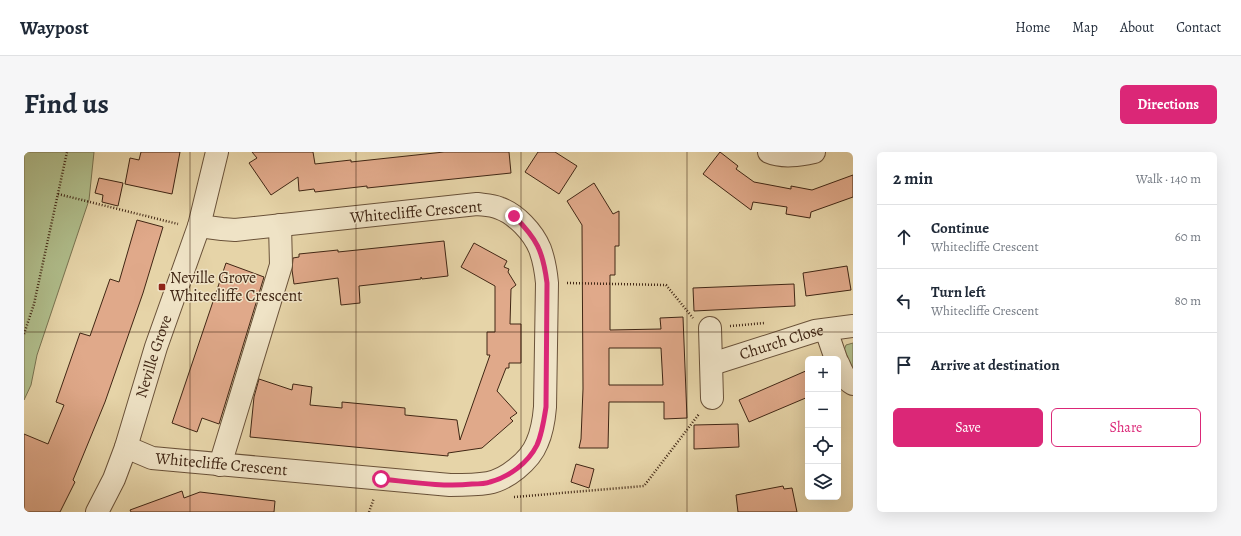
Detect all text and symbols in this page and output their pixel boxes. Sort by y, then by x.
text: Waypost [20,15,89,41]
text: Home [1015,18,1050,37]
text: Map [1072,18,1098,37]
text: About [1120,18,1154,37]
text: Contact [1176,18,1221,37]
text: Find us [24,85,109,123]
button: Directions [1120,85,1217,124]
text: 2 min [893,167,933,190]
text: Walk · 140 m [1136,170,1201,187]
street label: Whitecliffe Crescent [348,195,483,229]
route end [505,207,523,225]
text: Continue [931,218,989,238]
icon: ahead [893,226,915,248]
text: 60 m [1175,228,1201,245]
text: Whitecliffe Crescent [931,238,1039,255]
place label: Neville Grove Whitecliffe Crescent [169,267,303,307]
marker: Neville Grove Whitecliffe Crescent [157,282,167,292]
text: Turn left [931,282,986,302]
icon: left [893,290,915,312]
text: 80 m [1174,292,1201,309]
text: Whitecliffe Crescent [931,302,1039,319]
street label: Neville Grove [130,312,178,401]
street label: Church Close [737,319,825,366]
icon: arrive [893,354,915,376]
text: Arrive at destination [931,355,1060,375]
map controls [805,356,841,500]
button: + [805,356,841,392]
button: − [805,392,841,428]
button: Save [893,408,1043,447]
button: Share [1051,408,1201,447]
button: locate [805,428,841,464]
street label: Whitecliffe Crescent [153,447,289,481]
button: layers [805,464,841,500]
route start [372,470,390,488]

